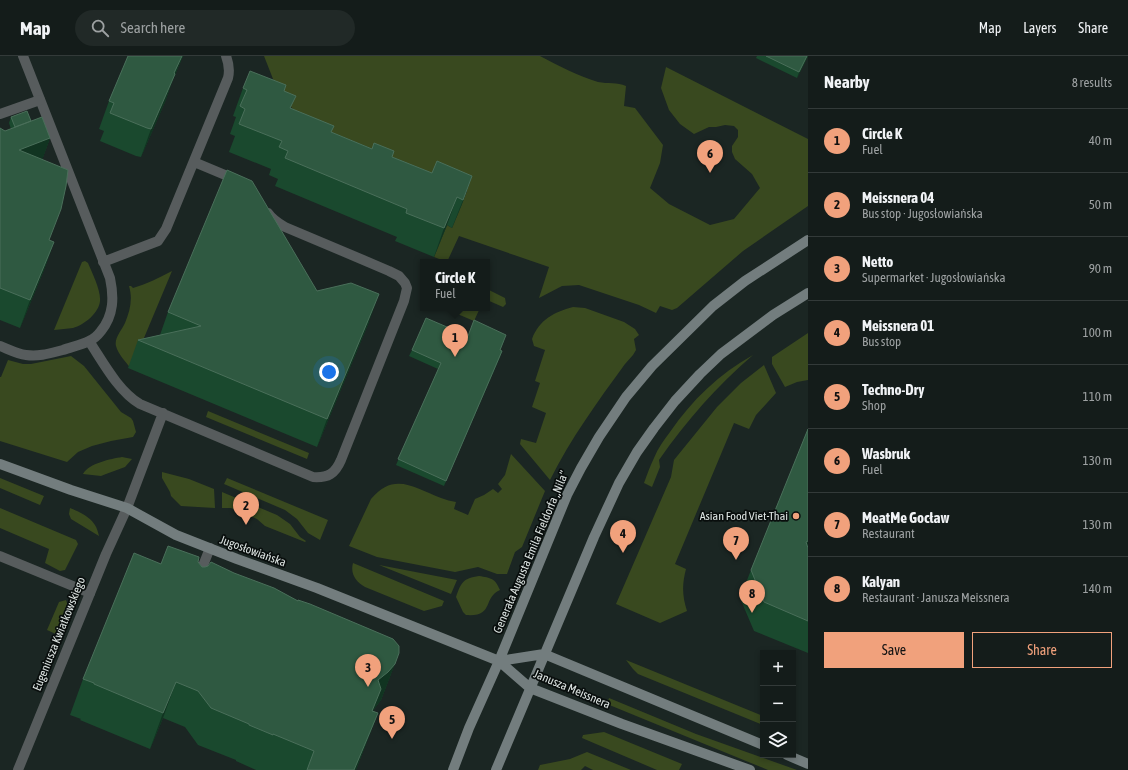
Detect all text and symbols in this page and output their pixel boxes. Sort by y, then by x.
search box [75,10,355,46]
text: Map [20,17,51,39]
icon: search [89,17,111,39]
text: Search here [121,19,185,36]
text: Map [979,20,1001,36]
text: Layers [1023,20,1056,36]
text: Share [1078,20,1108,36]
text: Nearby [824,72,870,92]
text: 8 results [1072,75,1112,90]
text: Circle K [862,125,902,142]
text: 1 [834,133,840,148]
text: 40 m [1089,133,1112,148]
pin: 6 [697,140,723,173]
text: Fuel [862,142,883,157]
text: Meissnera 04 [862,189,934,206]
text: 2 [834,197,840,212]
text: 50 m [1089,197,1112,212]
text: Bus stop · Jugosłowiańska [862,206,983,221]
text: Netto [862,253,893,270]
popup [420,259,490,311]
text: 3 [834,261,840,276]
text: 90 m [1089,261,1112,276]
text: Circle K [435,269,475,286]
text: Supermarket · Jugosłowiańska [862,270,1006,285]
text: Fuel [435,286,456,301]
text: Meissnera 01 [862,317,934,334]
pin: 1 [442,324,468,357]
text: 4 [834,325,840,340]
text: 100 m [1083,325,1112,340]
text: Bus stop [862,334,901,349]
your location [319,362,339,382]
text: Techno-Dry [862,381,924,398]
text: 5 [834,389,840,404]
text: 110 m [1083,389,1112,404]
text: Shop [862,398,886,413]
text: Wasbruk [862,445,910,462]
text: 6 [834,453,840,468]
text: 130 m [1083,453,1112,468]
text: Fuel [862,462,883,477]
street label: Generała Augusta Emila Fieldorfa „Nila” [490,469,572,635]
pin: 2 [233,492,259,525]
place label: Asian Food Viet-Thai [700,509,788,523]
text: MeatMe Gocław [862,509,950,526]
marker: Asian Food Viet-Thai [791,511,801,521]
text: 7 [834,517,840,532]
text: 130 m [1083,517,1112,532]
pin: 4 [610,520,636,553]
text: Restaurant [862,526,915,541]
pin: 7 [723,527,749,560]
street label: Jugosłowiańska [218,533,288,569]
text: Kalyan [862,573,900,590]
street label: Eugeniusza Kwiatkowskiego [30,575,88,693]
pin: 8 [739,580,765,613]
text: 8 [834,581,840,596]
text: 140 m [1083,581,1112,596]
text: Restaurant · Janusza Meissnera [862,590,1010,605]
button: Save [824,632,964,668]
button: Share [972,632,1112,668]
map controls [760,650,796,758]
button: + [760,650,796,686]
pin: 3 [355,654,381,687]
street label: Janusza Meissnera [532,667,612,711]
button: − [760,686,796,722]
pin: 5 [379,706,405,739]
button: layers [760,722,796,758]

